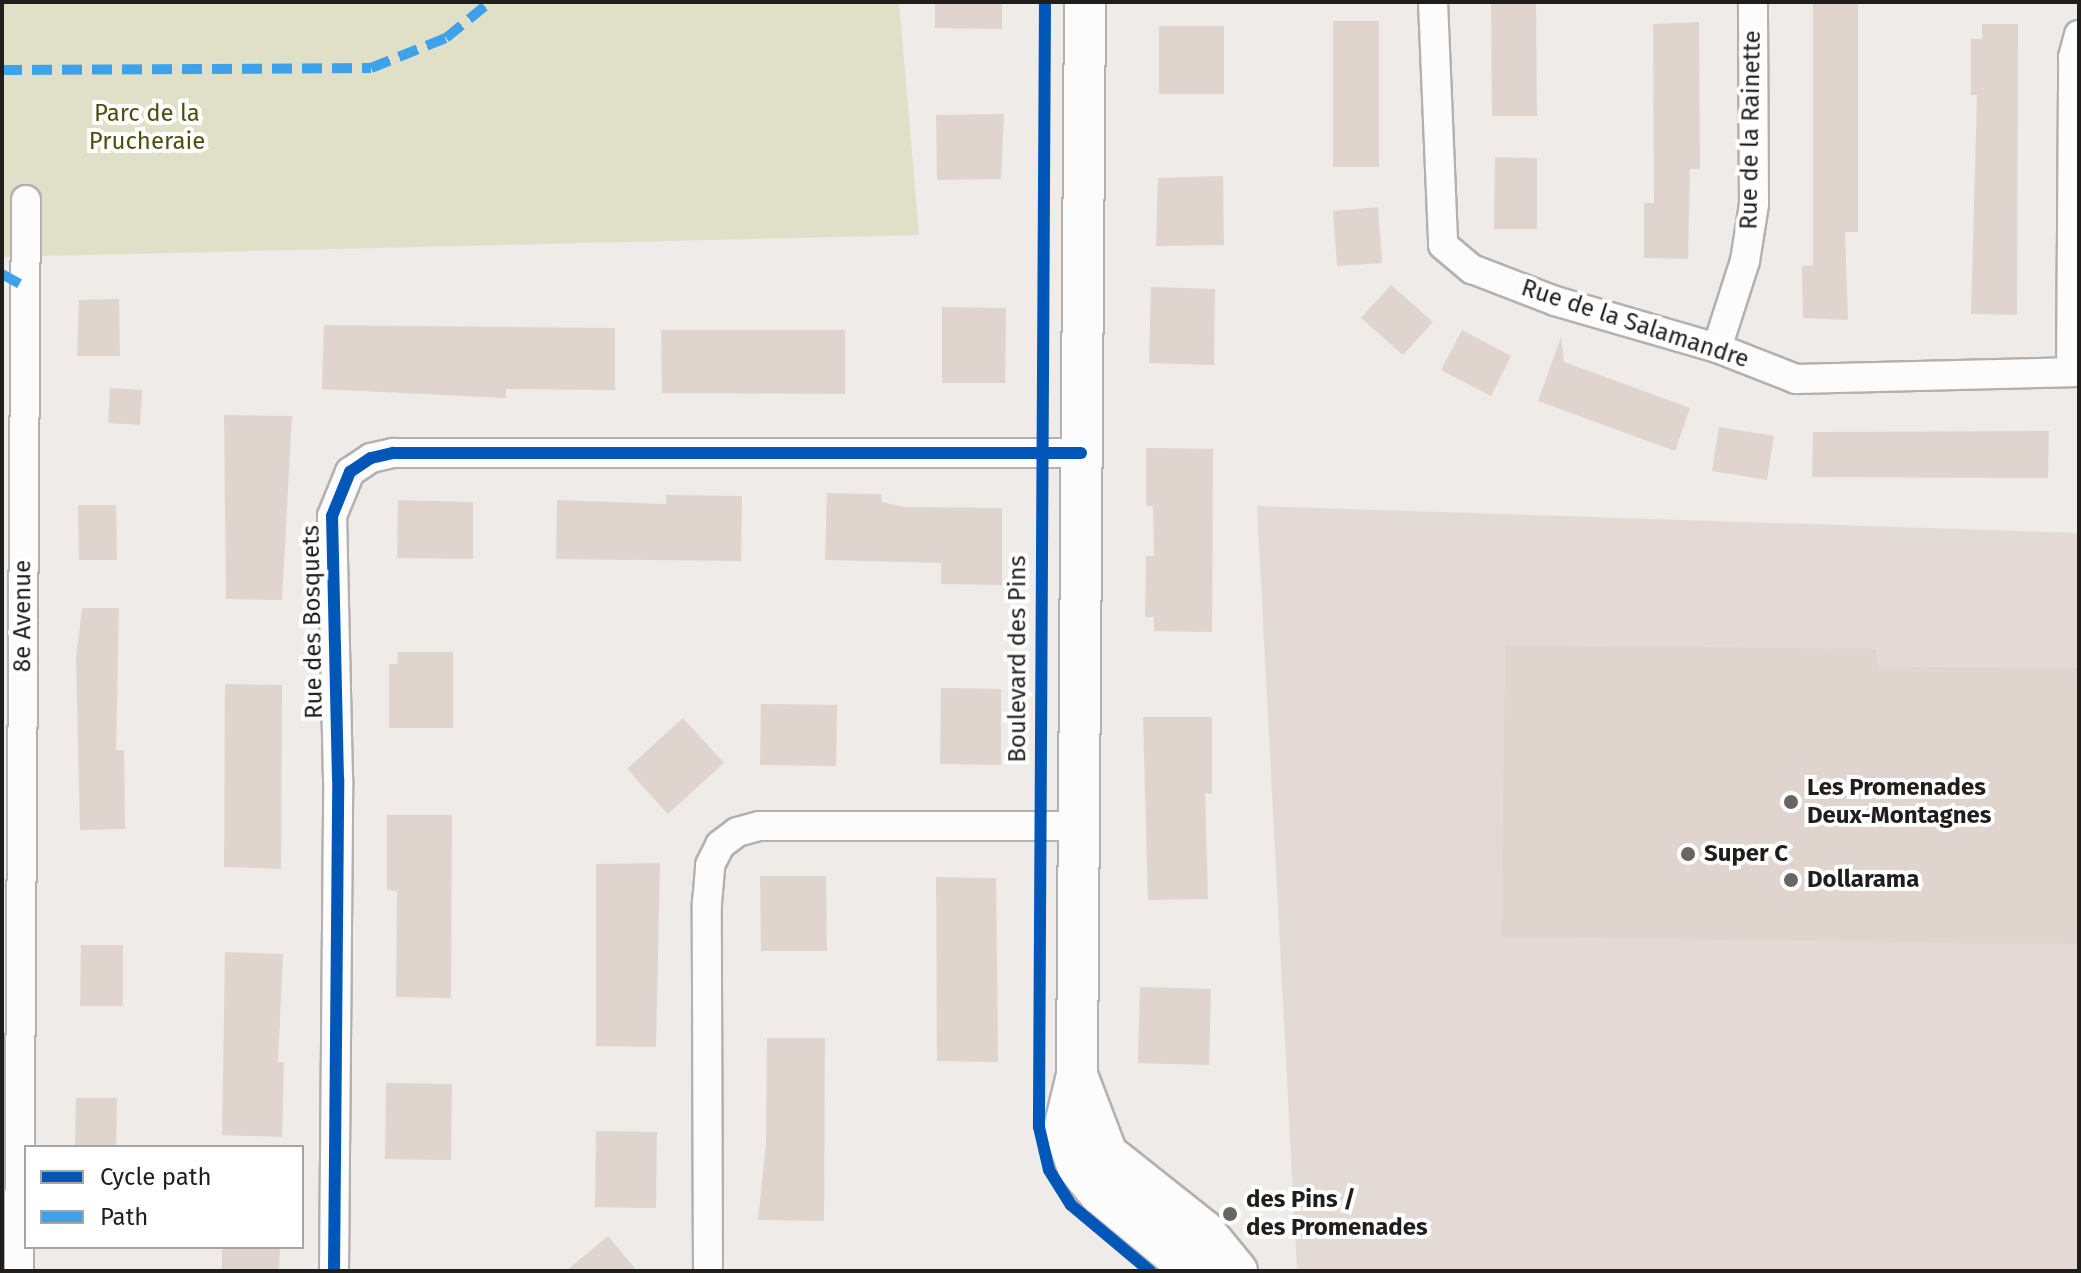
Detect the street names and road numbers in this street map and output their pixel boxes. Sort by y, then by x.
street label: Rue de la Rainette [1735,30,1767,230]
street label: Rue de la Salamandre [1518,274,1752,374]
street label: Rue des Bosquets [297,525,329,719]
street label: Boulevard des Pins [1004,555,1032,763]
street label: 8e Avenue [9,560,37,672]

